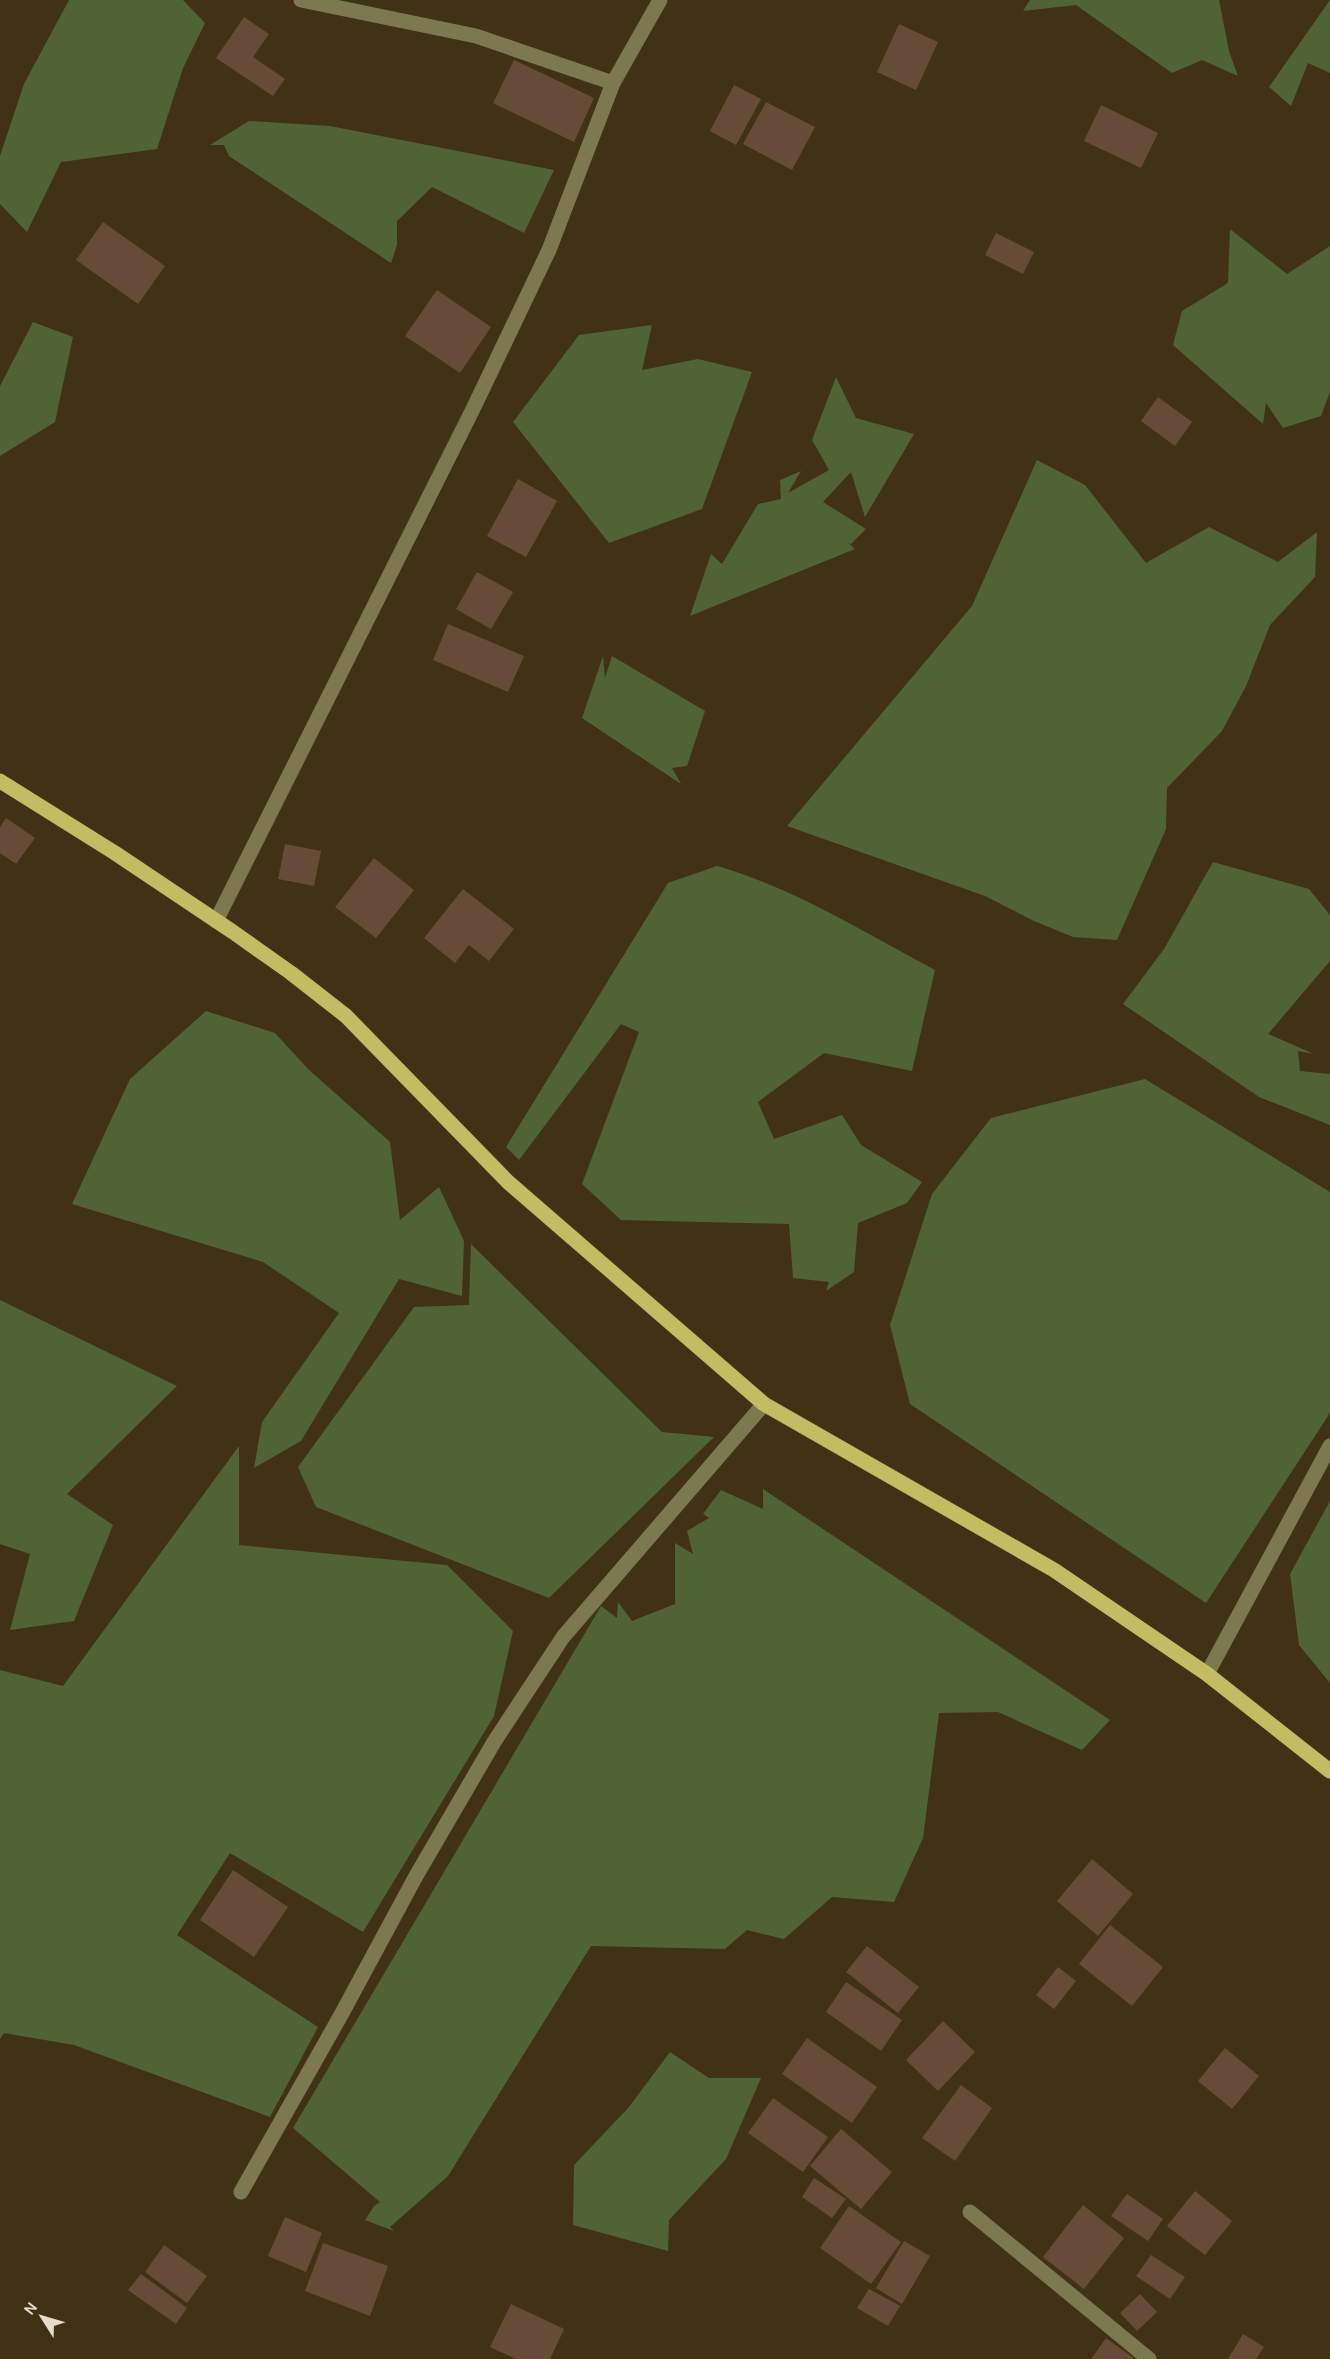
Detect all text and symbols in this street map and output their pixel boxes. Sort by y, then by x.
north arrow [12,2287,72,2347]
text: N [19,2298,41,2319]

